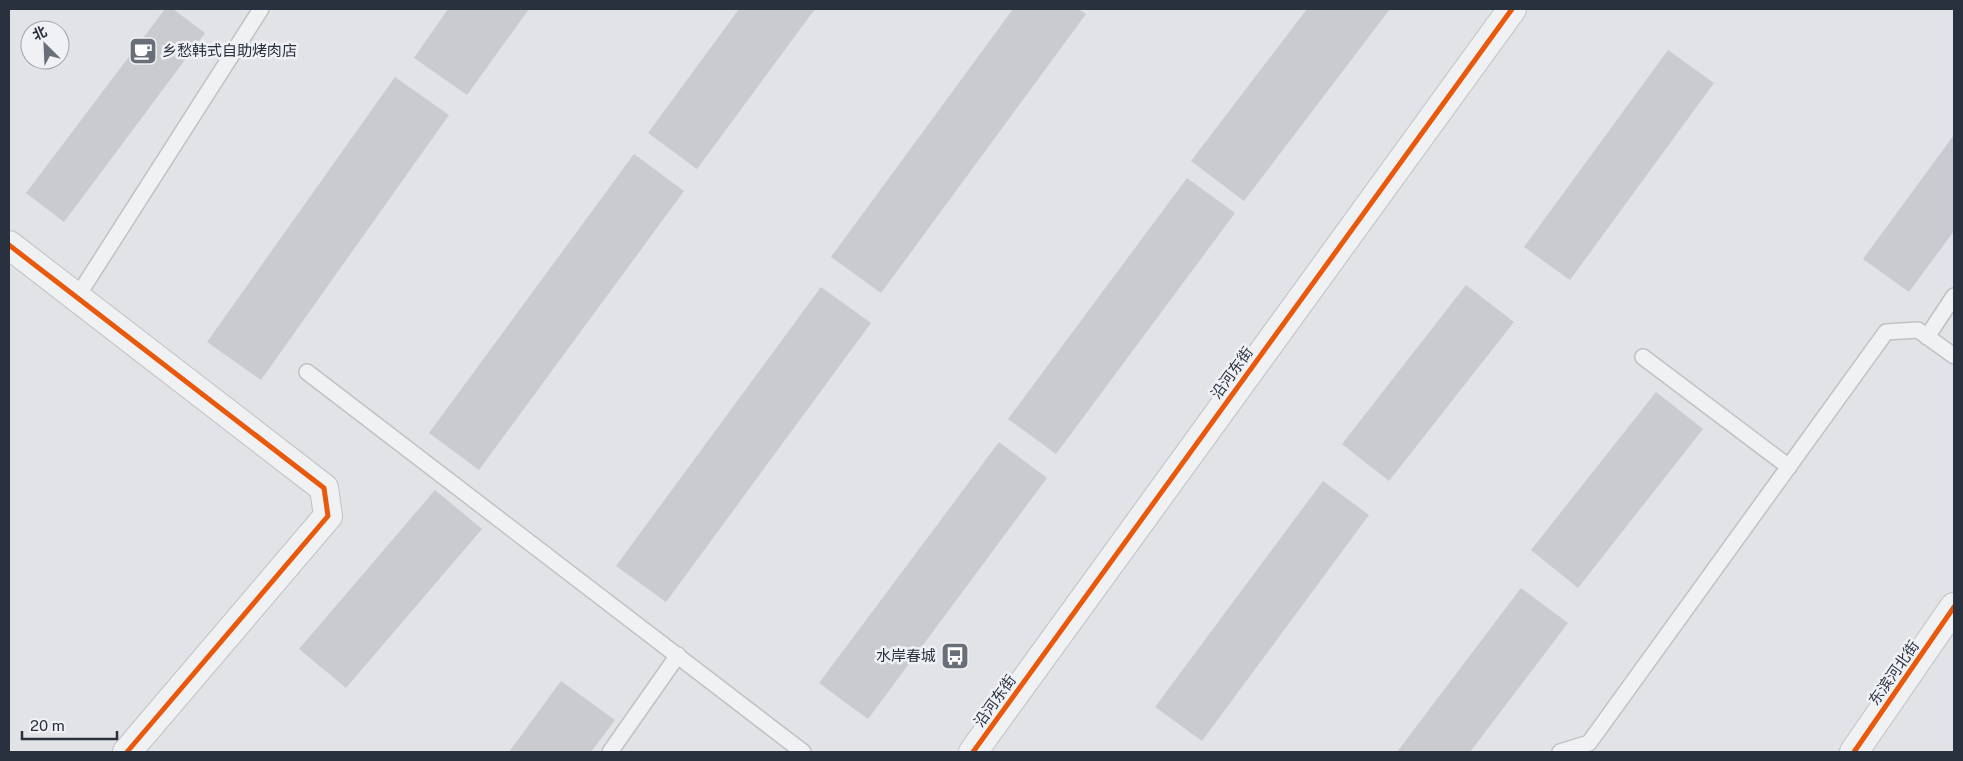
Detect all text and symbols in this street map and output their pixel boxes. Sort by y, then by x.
north arrow [20,20,70,70]
text: 北 [30,23,49,43]
cafe icon: 乡愁韩式自助烤肉店 [128,36,158,66]
place label: 乡愁韩式自助烤肉店 [162,42,297,59]
street label: 沿河东街 [1207,343,1256,402]
street label: 东滨河北街 [1865,637,1922,708]
bus stop icon: 水岸春城 [940,641,970,671]
place label: 水岸春城 [876,647,936,664]
street label: 沿河东街 [970,671,1019,730]
scale bar [22,708,118,740]
text: 20 m [30,717,65,734]

